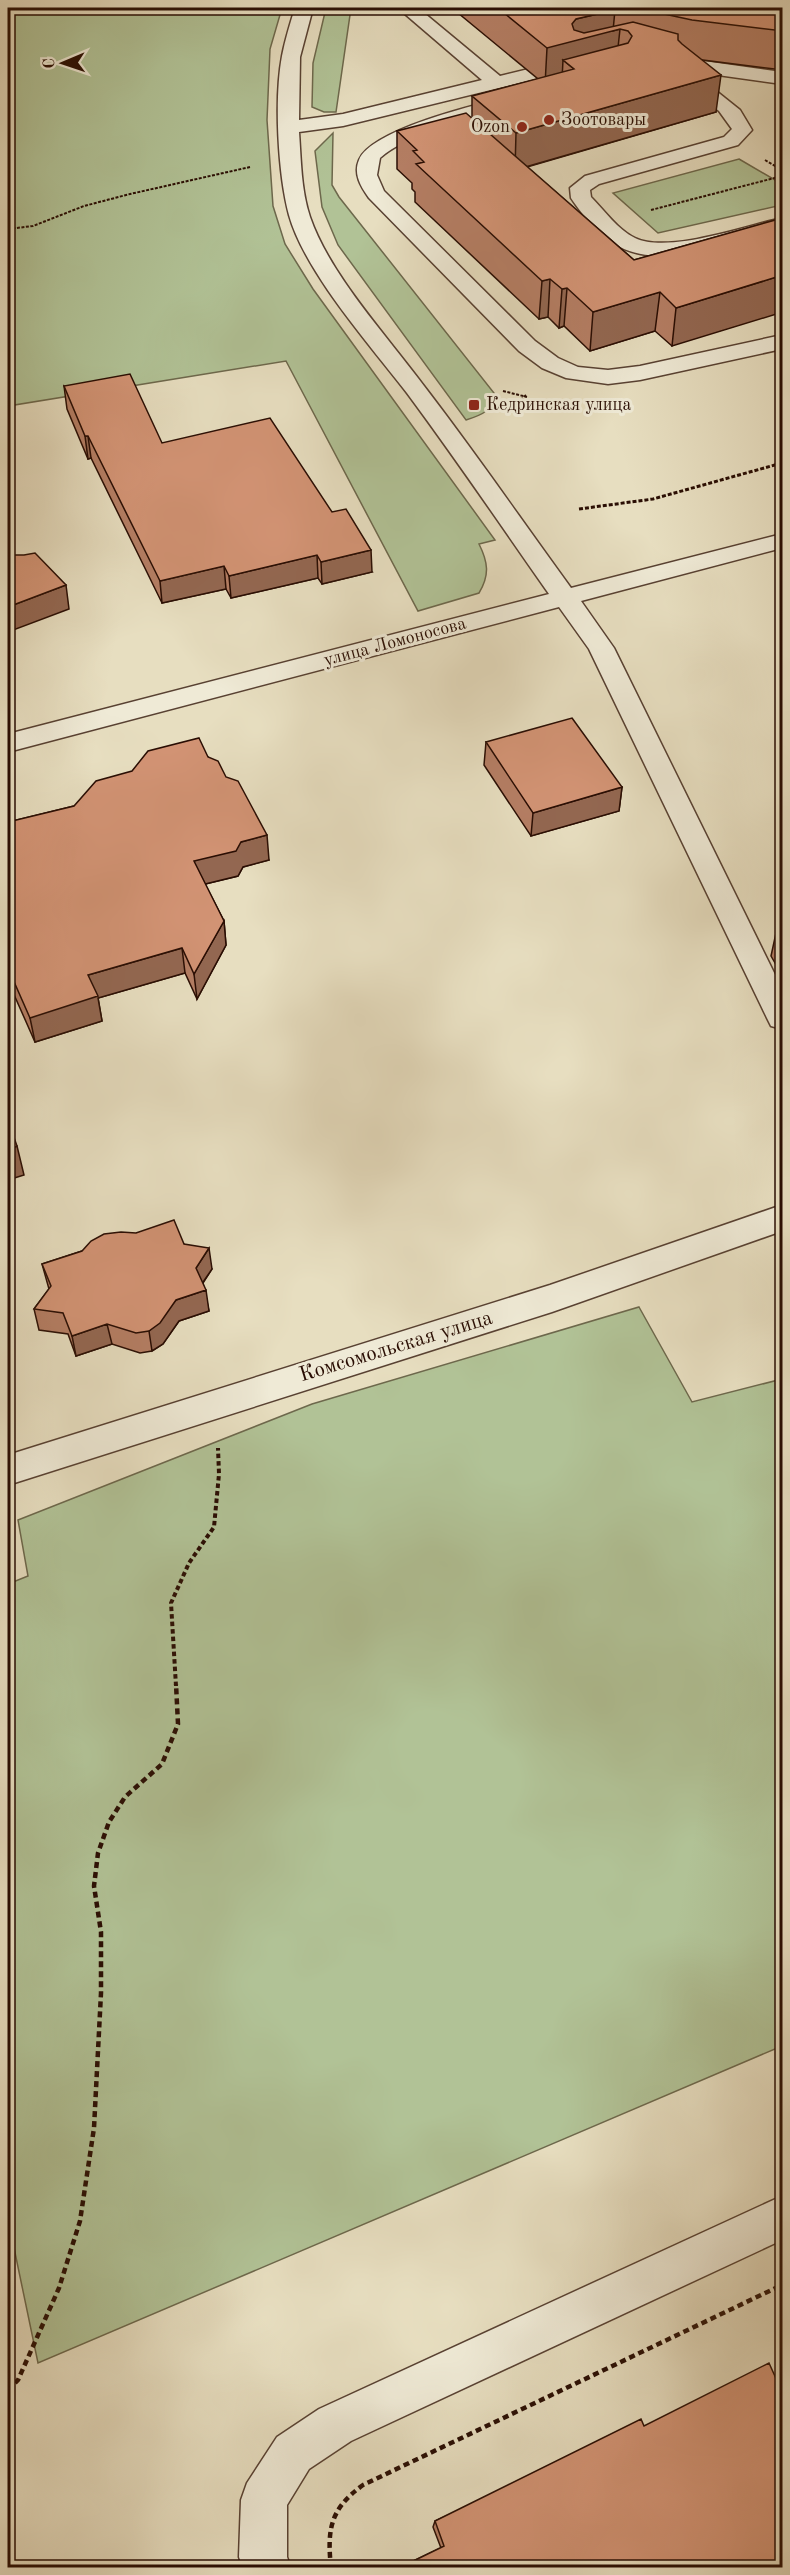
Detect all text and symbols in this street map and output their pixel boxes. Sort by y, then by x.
north arrow [33,33,93,93]
text: С [42,58,58,69]
place label: Зоотовары [561,111,646,129]
marker: Зоотовары [542,113,556,127]
place label: Ozon [471,118,510,136]
marker: Ozon [515,120,529,134]
place label: Кедринская улица [486,396,631,414]
marker: Кедринская улица [467,398,481,412]
street label: улица Ломоносова [322,614,468,670]
street label: Комсомольская улица [297,1308,495,1386]

